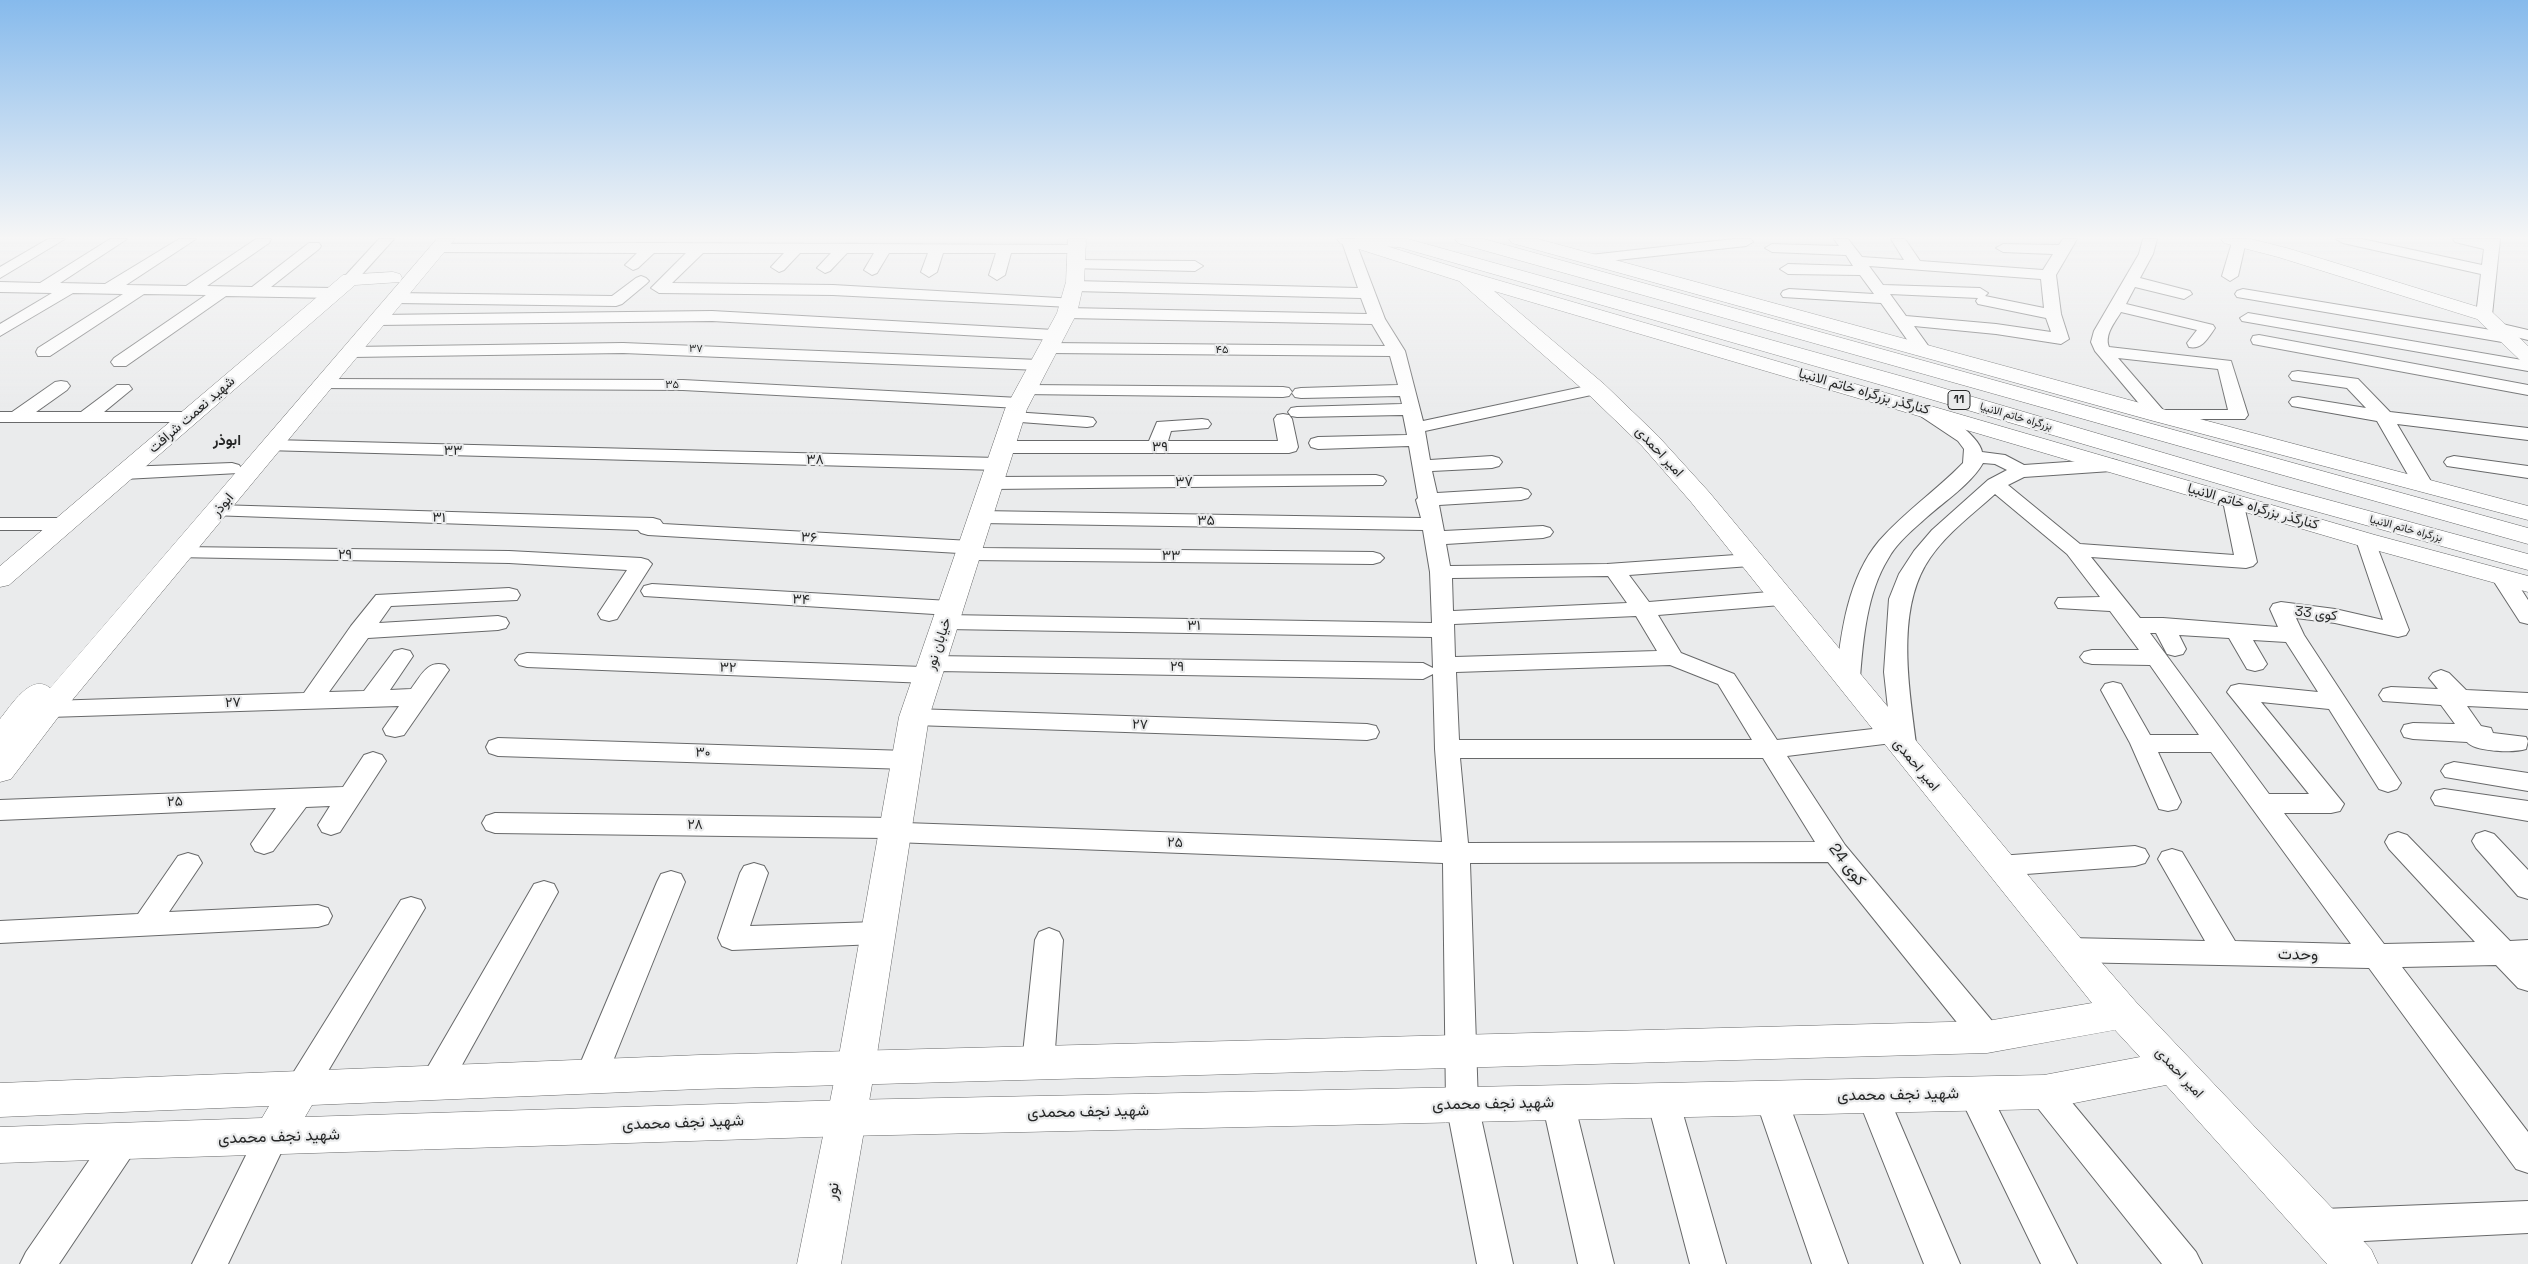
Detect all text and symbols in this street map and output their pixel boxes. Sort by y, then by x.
street label: ۳۷ [689,342,703,356]
street label: ۴۵ [1216,343,1228,357]
street label: کنارگذر بزرگراه خاتم الانبیا [1797,365,1931,419]
street label: شهید نعمت شرافت [145,373,239,457]
street label: ۳۵ [665,378,679,392]
road number: 11 [1948,390,1970,410]
street label: بزرگراه خاتم الانبیا [1978,400,2054,434]
street label: امیر احمدی [1631,423,1687,481]
district label: ابوذر [213,432,241,450]
street label: ۳۹ [1152,439,1168,455]
street label: ۳۳ [444,442,462,460]
street label: ۳۸ [806,451,824,469]
street label: ۳۷ [1175,474,1193,490]
street label: کنارگذر بزرگراه خاتم الانبیا [2186,480,2320,534]
street label: ابوذر [208,490,238,520]
street label: ۳۱ [432,509,446,527]
street label: ۳۵ [1197,512,1215,530]
street label: بزرگراه خاتم الانبیا [2368,513,2444,545]
street label: ۳۶ [801,529,817,547]
street label: ۲۹ [338,546,352,564]
street label: ۳۳ [1162,547,1180,565]
street label: ۳۴ [792,591,810,609]
street label: کوی 33 [2294,603,2338,625]
street label: خیابان نور [923,616,955,672]
street label: ۳۱ [1187,617,1201,635]
street label: ۲۹ [1170,658,1184,676]
street label: ۳۲ [719,659,737,677]
street label: ۲۷ [225,694,241,712]
street label: ۲۷ [1132,716,1148,734]
street label: امیر احمدی [1889,735,1943,795]
street label: ۳۰ [695,744,711,762]
street label: ۲۵ [167,793,183,811]
street label: ۲۸ [687,816,703,834]
street label: ۲۵ [1167,834,1183,852]
street label: کوی 24 [1824,840,1870,890]
street label: وحدت [2278,945,2318,965]
street label: امیر احمدی [2151,1044,2207,1102]
street label: شهید نجف محمدی [1837,1084,1959,1106]
street label: شهید نجف محمدی [1432,1093,1554,1115]
street label: شهید نجف محمدی [1027,1101,1149,1123]
street label: شهید نجف محمدی [622,1111,744,1135]
street label: شهید نجف محمدی [218,1125,340,1149]
street label: نور [822,1181,844,1201]

